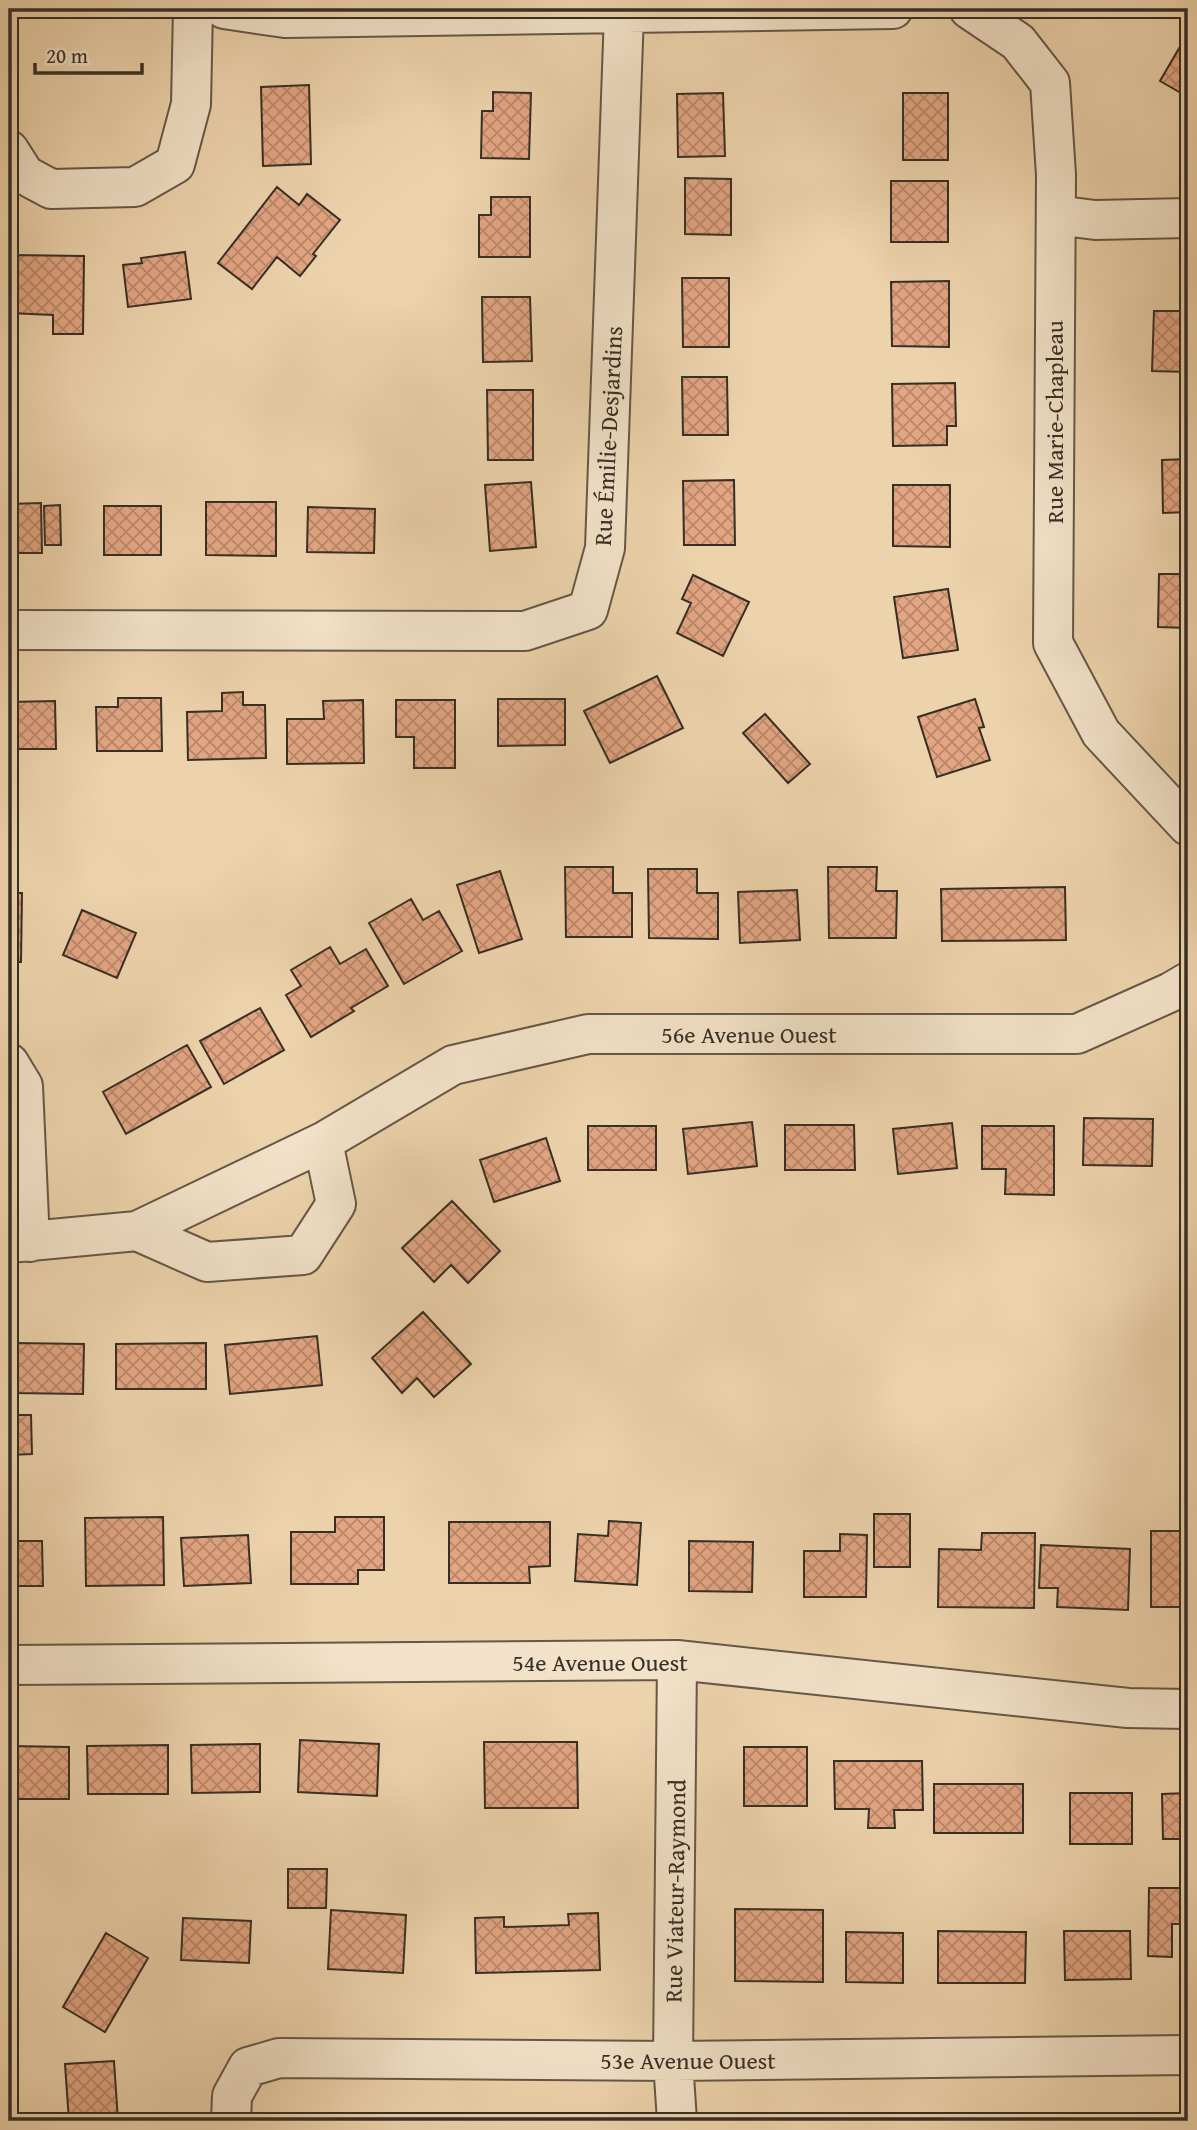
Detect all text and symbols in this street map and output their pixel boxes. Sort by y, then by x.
scale bar [35,32,142,76]
text: 20 m [46,40,88,71]
street label: Rue Marie-Chapleau [1037,320,1072,524]
street label: Rue Émilie-Desjardins [585,325,631,547]
street label: 56e Avenue Ouest [661,1017,837,1052]
street label: 54e Avenue Ouest [512,1645,688,1680]
street label: Rue Viateur-Raymond [656,1779,694,2003]
street label: 53e Avenue Ouest [600,2043,776,2078]

